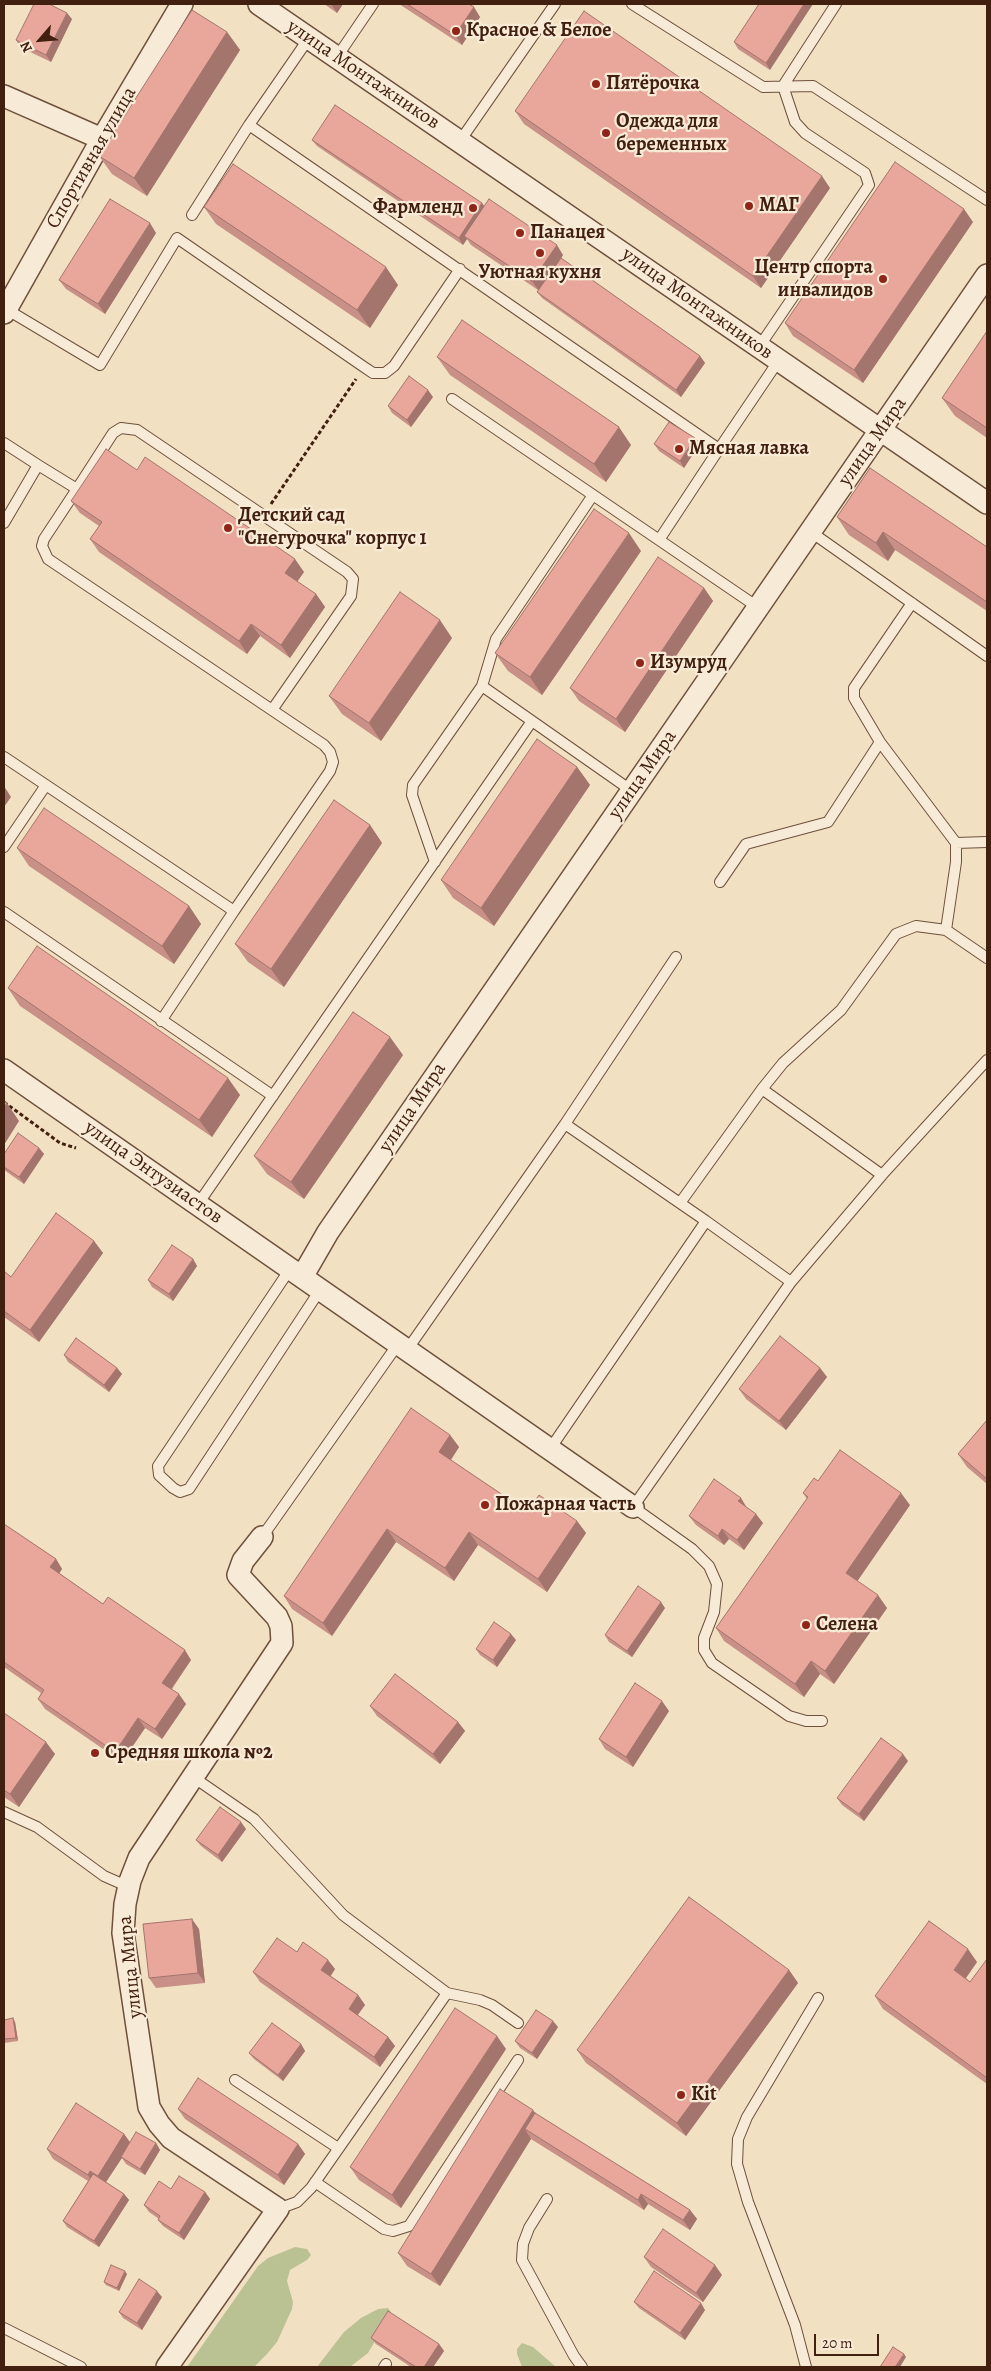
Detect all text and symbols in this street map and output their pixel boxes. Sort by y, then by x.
north arrow [15,15,65,65]
street label: улица Монтажников [282,15,444,135]
place label: Красное & Белое [466,19,611,43]
marker: Красное & Белое [450,25,462,37]
text: N [15,38,37,56]
place label: Пятёрочка [606,72,700,96]
marker: Пятёрочка [590,78,602,90]
street label: Спортивная улица [42,83,142,233]
place label: Одежда для беременных [616,110,727,157]
marker: Одежда для беременных [600,127,612,139]
place label: МАГ [759,194,799,218]
place label: Фармленд [373,196,463,220]
marker: МАГ [743,200,755,212]
marker: Фармленд [467,202,479,214]
place label: Панацея [530,221,605,245]
marker: Панацея [514,227,526,239]
street label: улица Монтажников [617,243,777,365]
marker: Уютная кухня [534,247,546,259]
place label: Центр спорта инвалидов [754,256,873,303]
place label: Уютная кухня [479,261,601,285]
marker: Центр спорта инвалидов [877,273,889,285]
street label: улица Мира [834,393,912,491]
place label: Мясная лавка [689,437,809,461]
marker: Мясная лавка [673,443,685,455]
place label: Детский сад "Снегурочка" корпус 1 [238,504,427,551]
marker: Детский сад "Снегурочка" корпус 1 [222,522,234,534]
place label: Изумруд [650,651,727,675]
marker: Изумруд [634,657,646,669]
street label: улица Мира [604,726,682,824]
street label: улица Мира [374,1059,452,1157]
street label: улица Энтузиастов [79,1116,227,1230]
place label: Пожарная часть [495,1493,636,1517]
marker: Пожарная часть [479,1499,491,1511]
place label: Селена [816,1613,878,1637]
marker: Селена [800,1619,812,1631]
place label: Средняя школа №2 [105,1741,273,1765]
marker: Средняя школа №2 [89,1747,101,1759]
street label: улица Мира [114,1914,148,2020]
place label: Kit [691,2083,717,2107]
marker: Kit [675,2089,687,2101]
scale bar [816,2324,881,2356]
text: 20 m [822,2333,853,2353]

